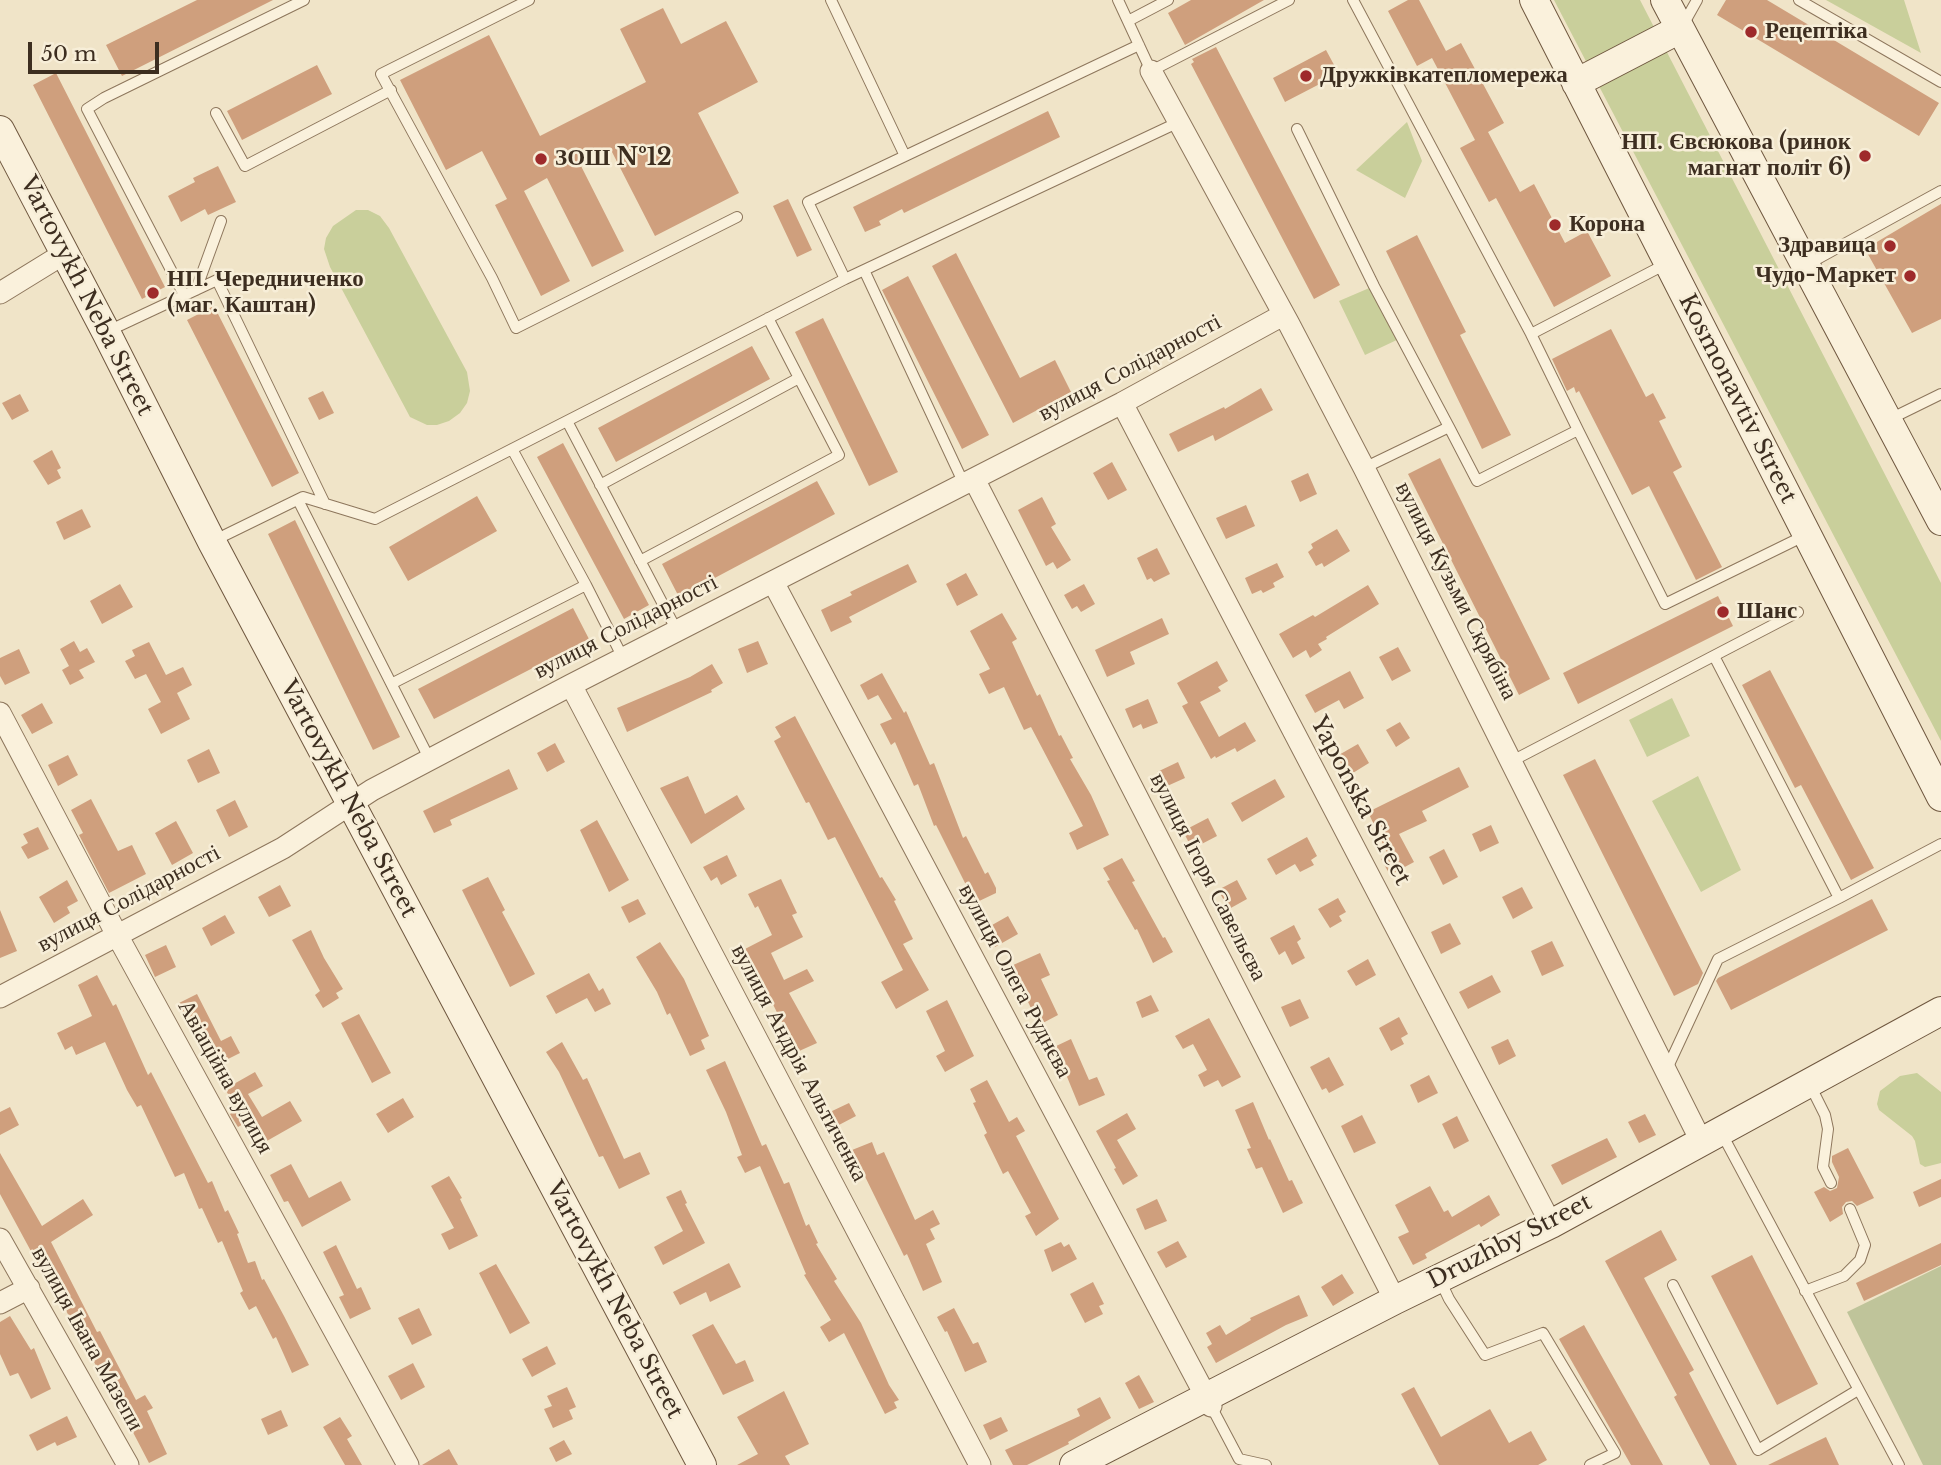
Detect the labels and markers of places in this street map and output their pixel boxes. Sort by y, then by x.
place label: Рецептіка [1765,18,1868,46]
marker: Рецептіка [1743,24,1759,40]
place label: Дружківкатепломережа [1320,62,1568,90]
marker: Дружківкатепломережа [1298,68,1314,84]
place label: НП. Євсюкова (ринок магнат політ 6) [1621,129,1851,183]
place label: ЗОШ №12 [555,145,672,173]
marker: НП. Євсюкова (ринок магнат політ 6) [1857,148,1873,164]
marker: ЗОШ №12 [533,151,549,167]
place label: Корона [1569,211,1645,239]
marker: Корона [1547,217,1563,233]
place label: Здравица [1778,232,1876,260]
marker: Здравица [1882,238,1898,254]
place label: Чудо-Маркет [1755,262,1896,290]
place label: НП. Чередниченко (маг. Каштан) [167,266,364,320]
marker: Чудо-Маркет [1902,268,1918,284]
marker: НП. Чередниченко (маг. Каштан) [145,285,161,301]
place label: Шанс [1737,598,1797,626]
marker: Шанс [1715,604,1731,620]

